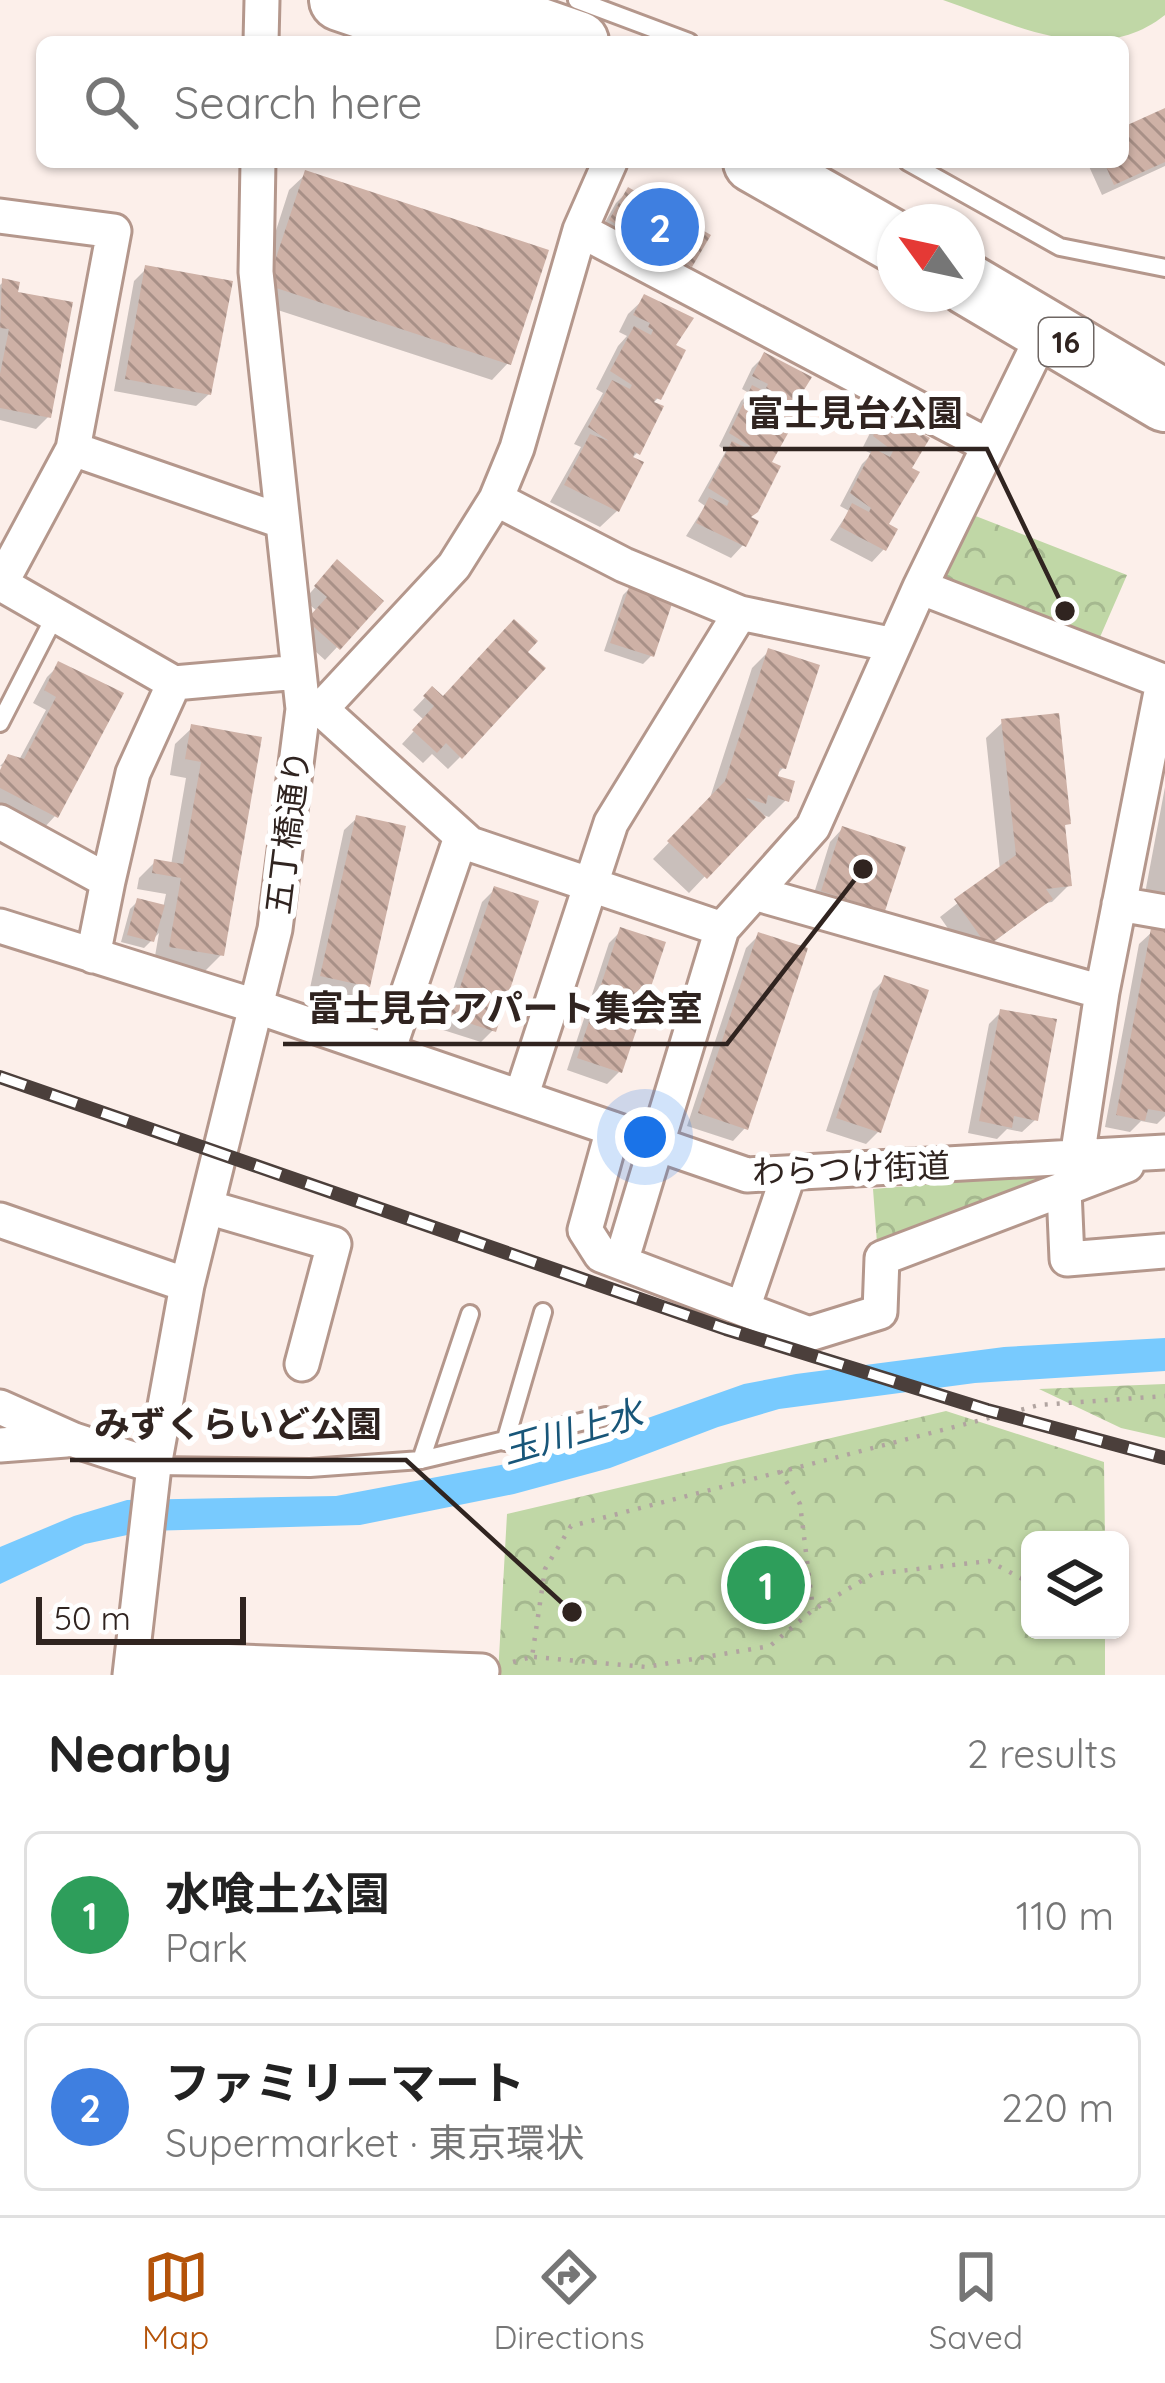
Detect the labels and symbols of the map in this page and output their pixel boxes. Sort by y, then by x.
pin: 2 [621,182,699,272]
north arrow [877,204,985,312]
road number: 16 [1039,318,1093,366]
callout: 富士見台公園 [723,377,987,449]
text: 富士見台公園 [747,390,963,435]
street label: 五丁橋通り [257,748,317,916]
callout: 富士見台アパート集会室 [283,972,727,1044]
text: 富士見台アパート集会室 [307,985,703,1030]
your location [615,1107,675,1167]
street label: わらつけ街道 [751,1144,951,1192]
callout: みずくらいど公園 [70,1388,406,1460]
water label: 玉川上水 [497,1388,651,1472]
text: みずくらいど公園 [94,1401,382,1446]
pin: 1 [727,1540,805,1630]
scale bar [36,1591,246,1644]

